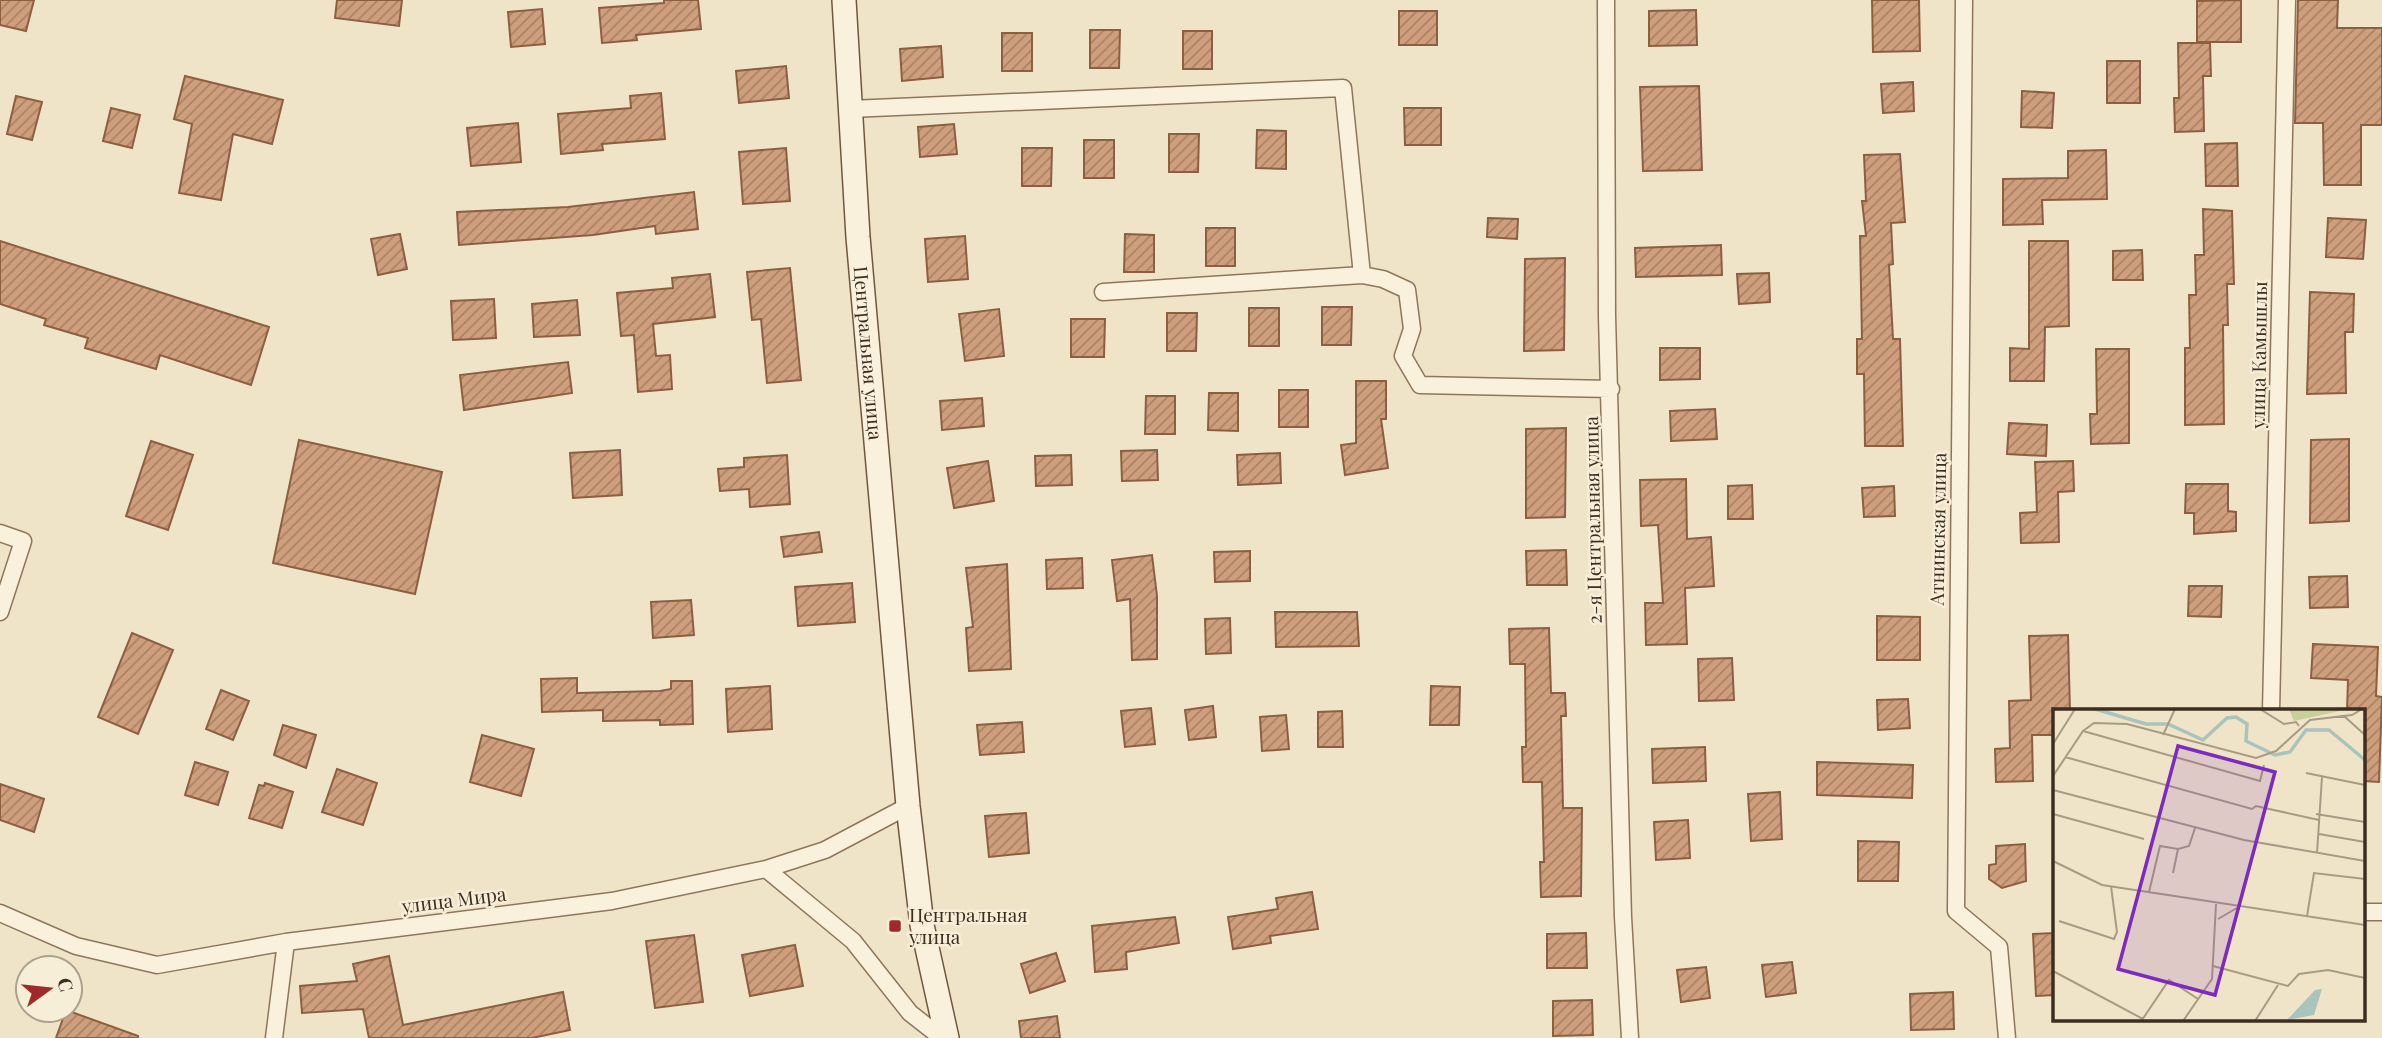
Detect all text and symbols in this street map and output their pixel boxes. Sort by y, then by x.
street label: Центральная улица [849,265,890,442]
street label: улица Камышлы [2244,281,2272,430]
street label: 2-я Центральная улица [1577,415,1607,624]
street label: Атнинская улица [1923,452,1951,607]
inset map [2053,709,2364,1020]
street label: улица Мира [399,880,508,918]
place label: Центральная улица [908,901,1027,949]
marker: Центральная улица [887,918,903,934]
north arrow [14,954,84,1024]
text: С [52,975,81,994]

